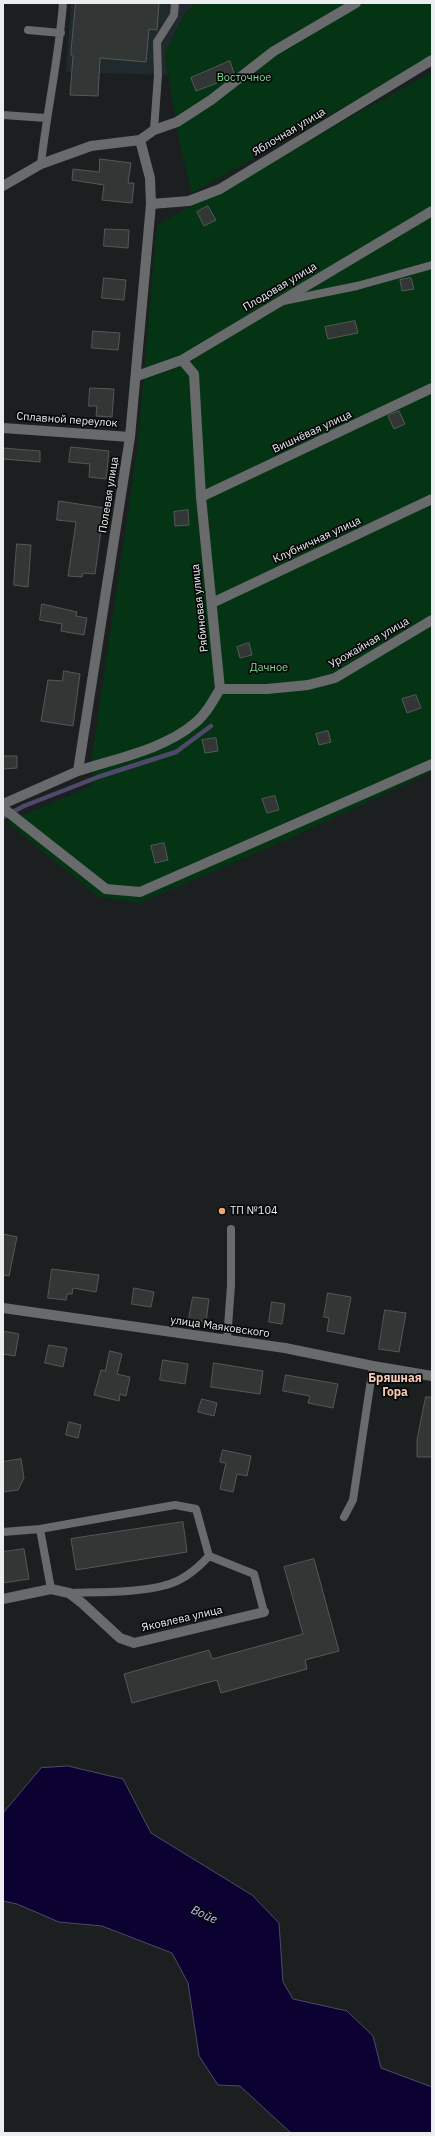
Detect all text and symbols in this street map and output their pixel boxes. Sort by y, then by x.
park label: Восточное [217,71,271,85]
street label: Яблочная улица [250,105,328,159]
street label: Плодовая улица [241,260,319,314]
street label: Вишнёвая улица [270,408,354,456]
street label: Сплавной переулок [16,410,118,430]
street label: Полевая улица [96,456,122,534]
street label: Клубничная улица [271,514,363,566]
street label: Рябиновая улица [189,563,211,653]
street label: Урожайная улица [327,615,411,671]
park label: Дачное [250,661,288,675]
place label: ТП №104 [230,1204,278,1218]
marker: ТП №104 [217,1206,227,1216]
street label: улица Маяковского [169,1313,271,1341]
district label: Бряшная Гора [368,1372,422,1400]
street label: Яковлева улица [140,1603,224,1635]
water label: Войе [189,1903,219,1927]

